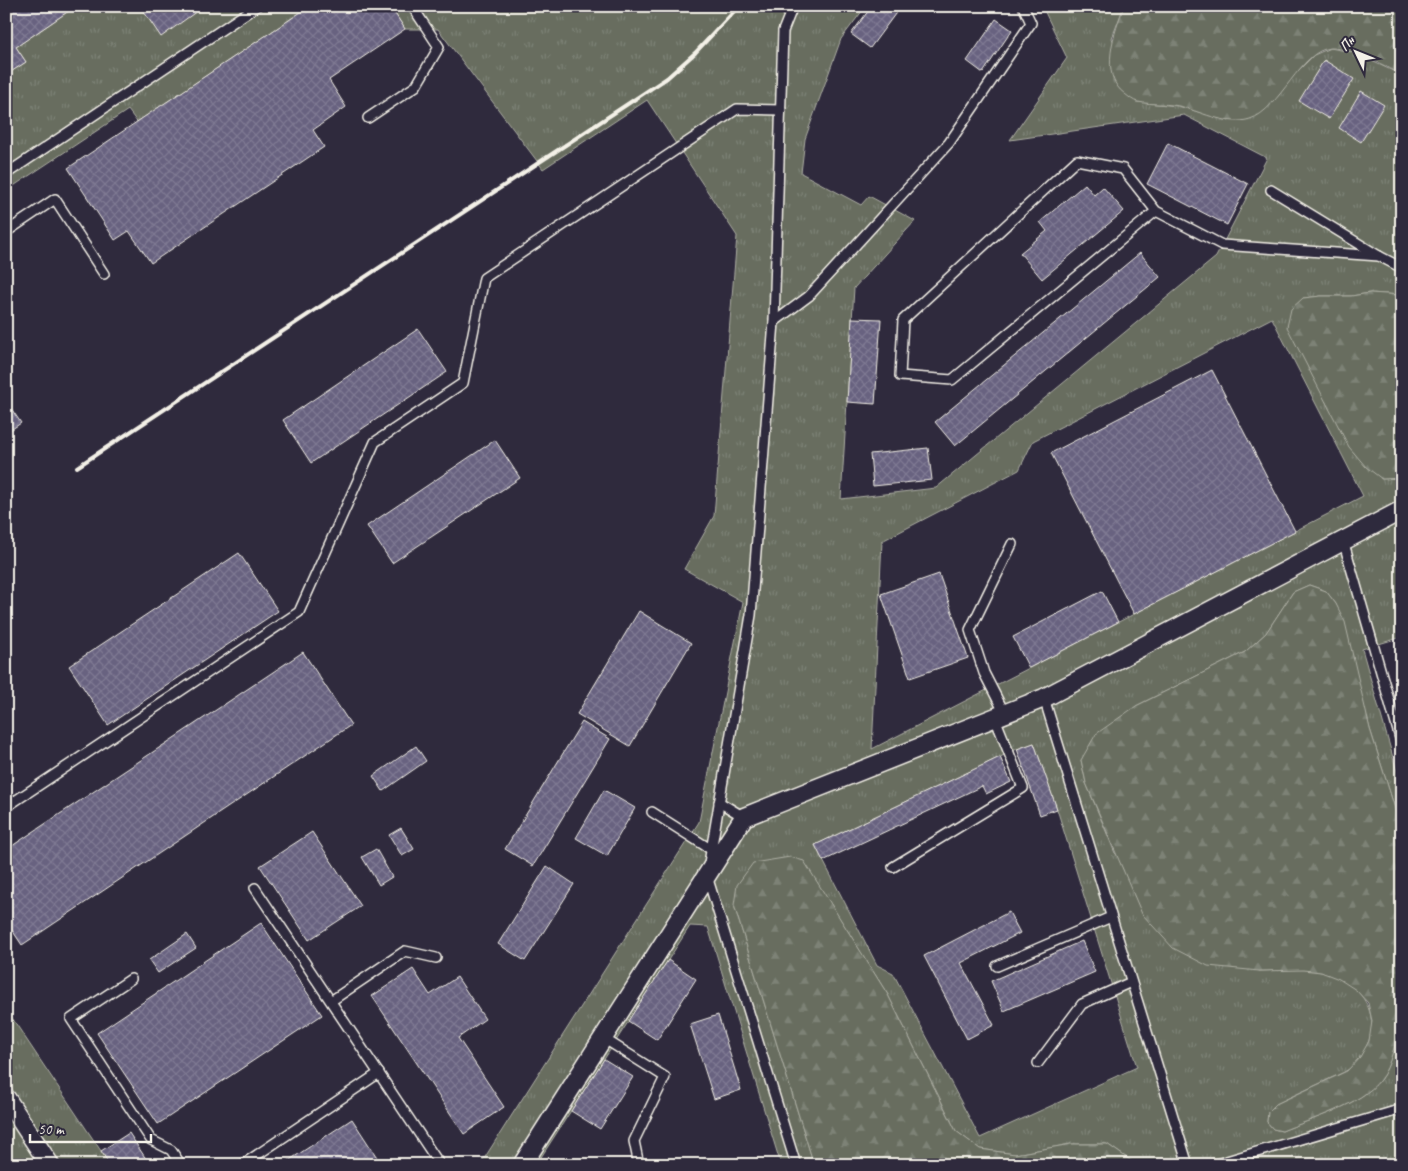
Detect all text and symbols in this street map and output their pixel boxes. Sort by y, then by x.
north arrow [1330,28,1380,78]
text: Пн [1336,32,1359,55]
scale bar [30,1111,151,1143]
text: 50 m [38,1120,65,1139]

